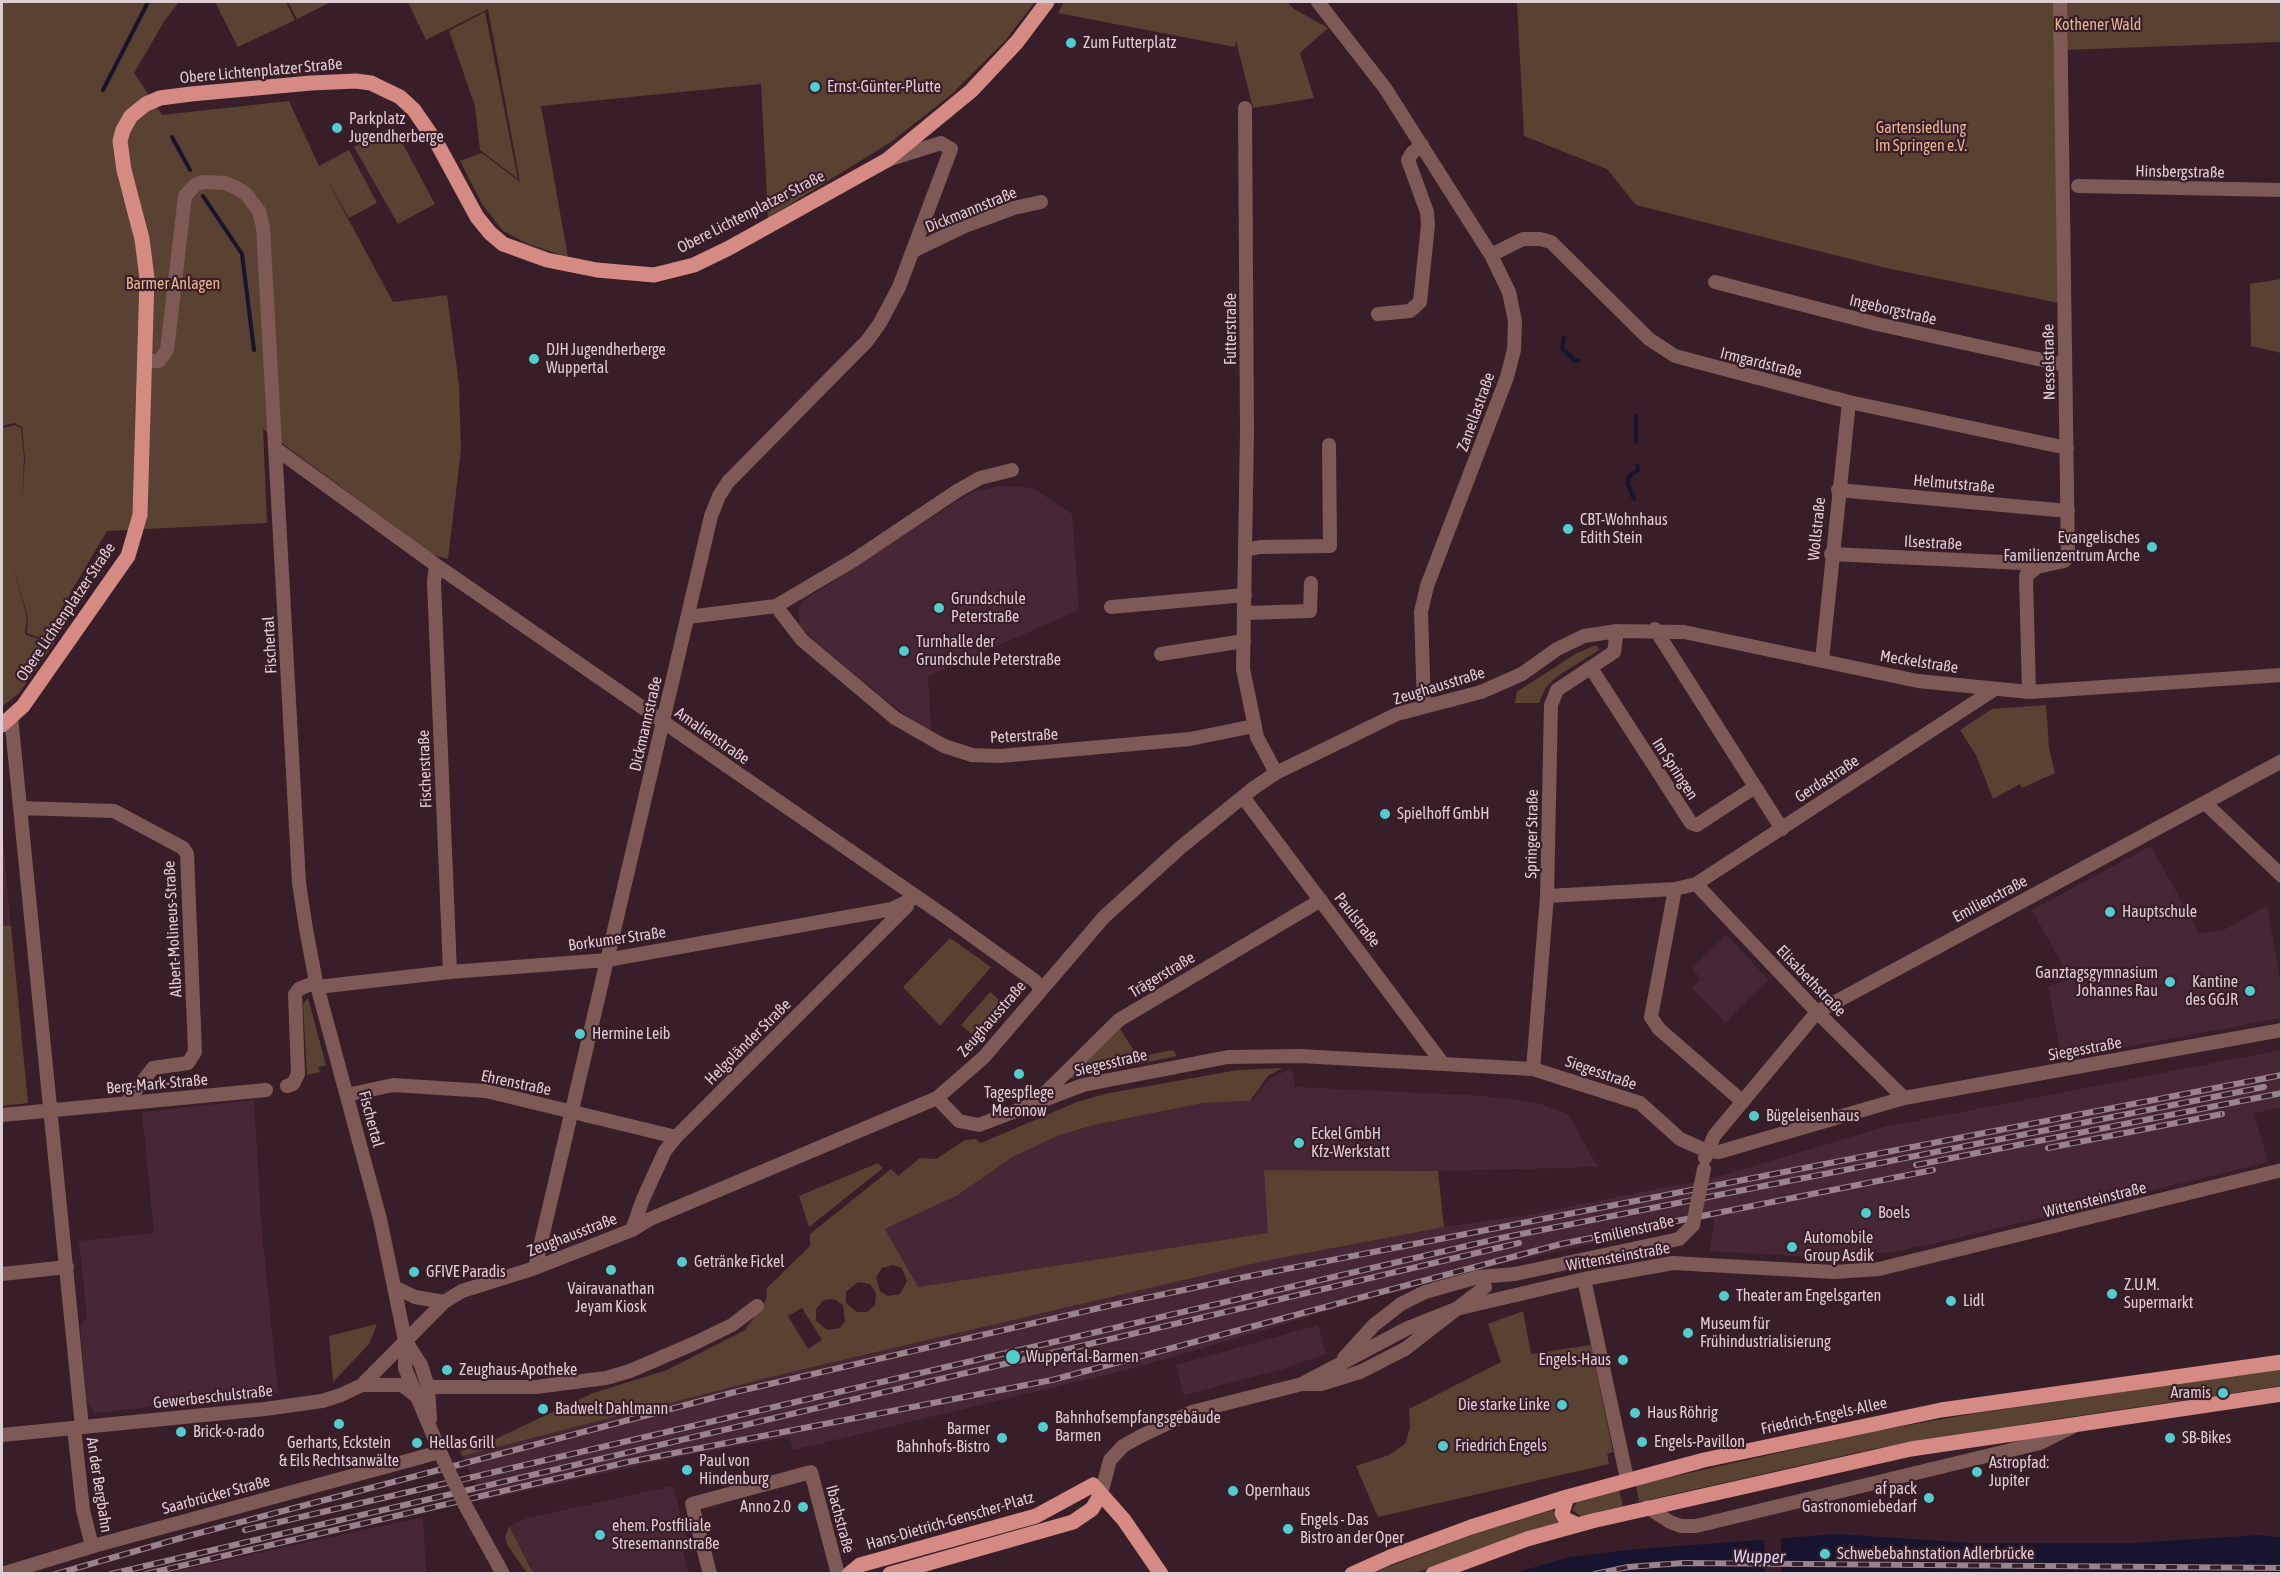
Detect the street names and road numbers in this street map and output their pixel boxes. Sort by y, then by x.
street label: Obere Lichtenplatzer Straße [179,54,343,88]
street label: Hinsbergstraße [2135,162,2225,182]
street label: Obere Lichtenplatzer Straße [674,166,828,258]
street label: Dickmannstraße [922,183,1020,237]
street label: Ingeborgstraße [1848,291,1938,329]
street label: Futterstraße [1221,293,1241,365]
street label: Nesselstraße [2039,324,2059,400]
street label: Irmgardstraße [1718,344,1804,382]
street label: Zanellastraße [1453,370,1499,454]
street label: Helmutstraße [1913,471,1995,497]
street label: Wollstraße [1804,496,1830,562]
street label: Ilsestraße [1903,532,1963,554]
street label: Obere Lichtenplatzer Straße [12,539,120,685]
street label: Fischertal [259,616,281,674]
street label: Meckelstraße [1879,646,1959,678]
street label: Zeughausstraße [1391,663,1487,709]
street label: Dickmannstraße [626,675,666,773]
street label: Amalienstraße [671,703,753,769]
street label: Peterstraße [989,725,1059,747]
street label: Fischerstraße [414,730,436,808]
street label: Im Springen [1648,734,1702,804]
street label: Gerdastraße [1791,751,1863,807]
street label: Springer Straße [1522,789,1542,879]
street label: Albert-Molineus-Straße [160,860,186,998]
street label: Emilienstraße [1949,871,2031,927]
street label: Paulstraße [1330,889,1384,951]
street label: Borkumer Straße [567,923,667,955]
street label: Elisabethstraße [1772,941,1850,1021]
street label: Trägerstraße [1126,948,1198,1002]
street label: Zeughausstraße [954,977,1030,1061]
street label: Helgoländer Straße [701,995,795,1089]
street label: Siegesstraße [2047,1033,2123,1065]
street label: Siegesstraße [1073,1045,1149,1081]
street label: Siegesstraße [1563,1052,1639,1094]
street label: Ehrenstraße [479,1066,553,1100]
street label: Berg-Mark-Straße [105,1070,209,1098]
street label: Fischertal [354,1089,388,1149]
street label: Wittensteinstraße [2042,1178,2148,1222]
street label: Zeughausstraße [524,1209,620,1261]
street label: Emilienstraße [1592,1211,1676,1249]
street label: Wittensteinstraße [1565,1238,1671,1276]
street label: Gewerbeschulstraße [152,1381,274,1413]
street label: Friedrich-Engels-Allee [1759,1393,1889,1439]
street label: An der Bergbahn [82,1436,116,1534]
street label: Saarbrücker Straße [160,1471,272,1519]
street label: Ibachstraße [822,1483,858,1555]
street label: Hans-Dietrich-Genscher-Platz [864,1488,1036,1554]

